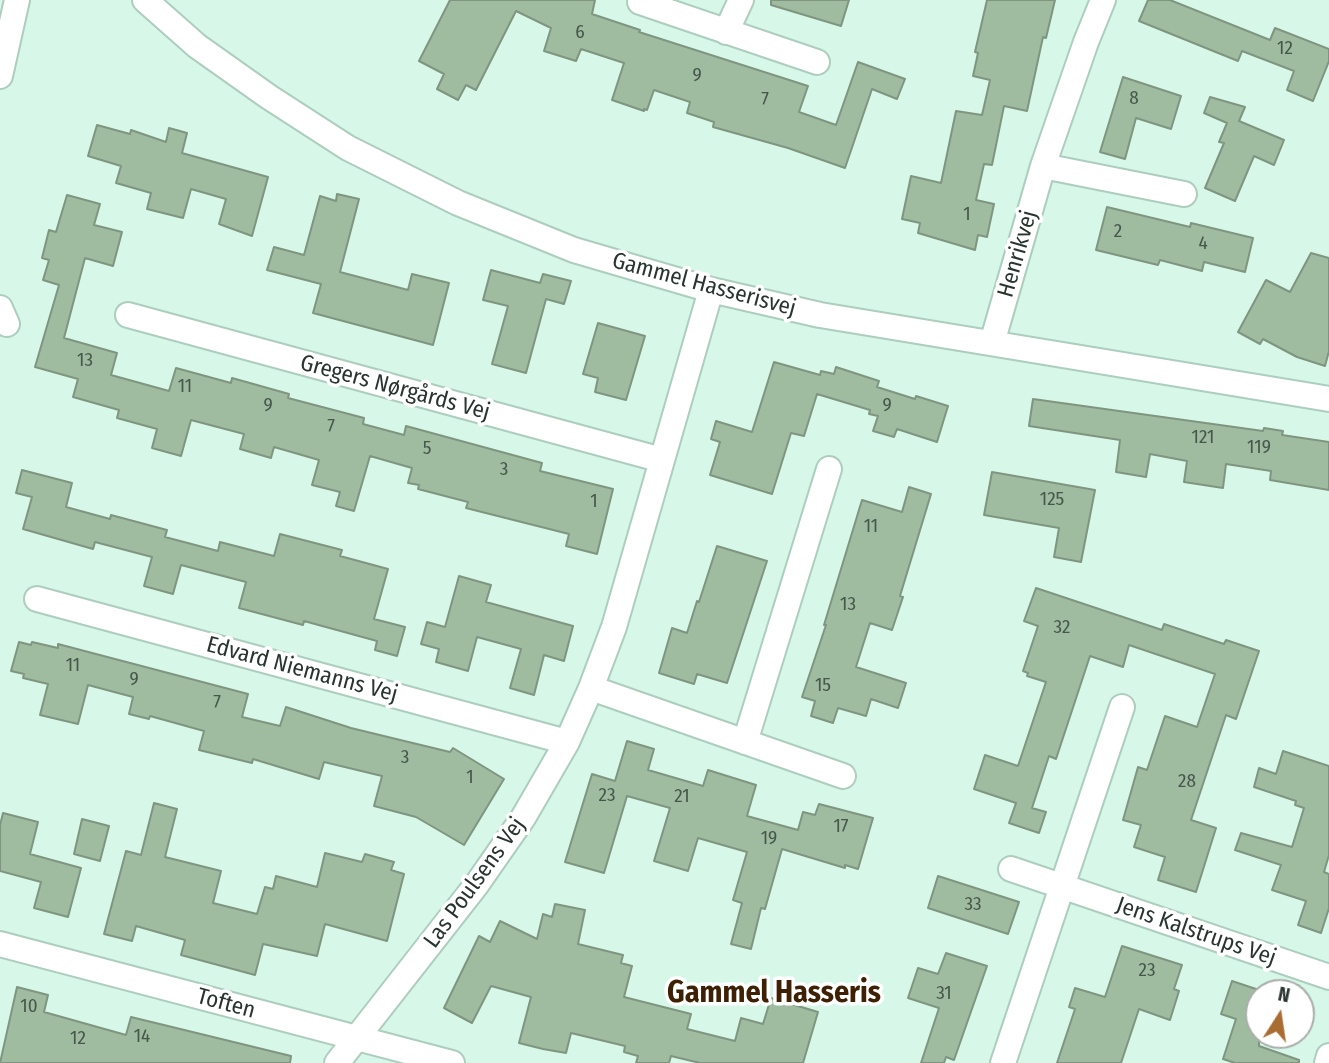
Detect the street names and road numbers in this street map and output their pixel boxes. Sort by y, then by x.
street label: Henrikvej [992,207,1044,301]
street label: Gammel Hasserisvej [609,247,799,323]
street label: Gregers Nørgårds Vej [297,349,493,427]
street label: Edvard Niemanns Vej [203,631,401,709]
street label: Las Poulsens Vej [418,812,532,954]
street label: Jens Kalstrups Vej [1112,892,1280,972]
street label: Toften [194,983,258,1025]

